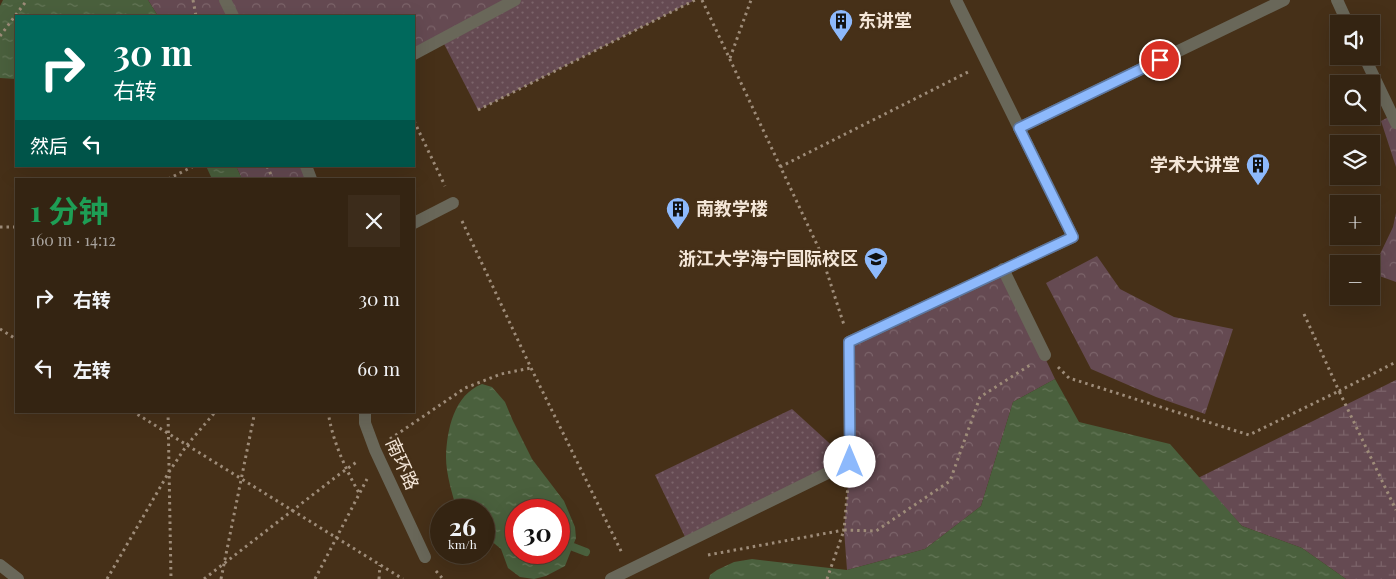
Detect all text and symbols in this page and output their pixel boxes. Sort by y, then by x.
building icon: 东讲堂 [828,8,854,42]
place label: 东讲堂 [858,8,912,32]
map controls [1330,15,1380,305]
button: sound [1330,15,1380,65]
text: 30 m [113,28,193,75]
icon: right [30,35,95,100]
pin [1139,39,1181,81]
icon: arrive [1146,46,1174,74]
text: 右转 [113,75,157,105]
button: search [1330,75,1380,125]
icon: left [78,130,106,158]
text: 然后 [30,132,68,158]
button: layers [1330,135,1380,185]
place label: 学术大讲堂 [1150,152,1240,176]
building icon: 学术大讲堂 [1245,152,1271,186]
text: 1 分钟 [30,190,108,230]
button: close [348,195,400,247]
button: + [1330,195,1380,245]
building icon: 南教学楼 [665,196,691,230]
place label: 南教学楼 [696,196,768,220]
text: 160 m · 14:12 [30,229,116,250]
place label: 浙江大学海宁国际校区 [678,246,858,270]
school or university icon: 浙江大学海宁国际校区 [863,246,889,280]
button: − [1330,255,1380,305]
icon: right [30,284,58,312]
text: 30 m [358,285,400,311]
text: 右转 [73,286,111,312]
icon: left [30,354,58,382]
text: 60 m [357,355,400,381]
text: 左转 [73,356,111,382]
street label: 南环路 [381,434,425,493]
position arrow [823,435,875,487]
speed limit sign: 30 [505,499,570,564]
text: 26 [449,509,476,542]
text: km/h [448,536,477,552]

